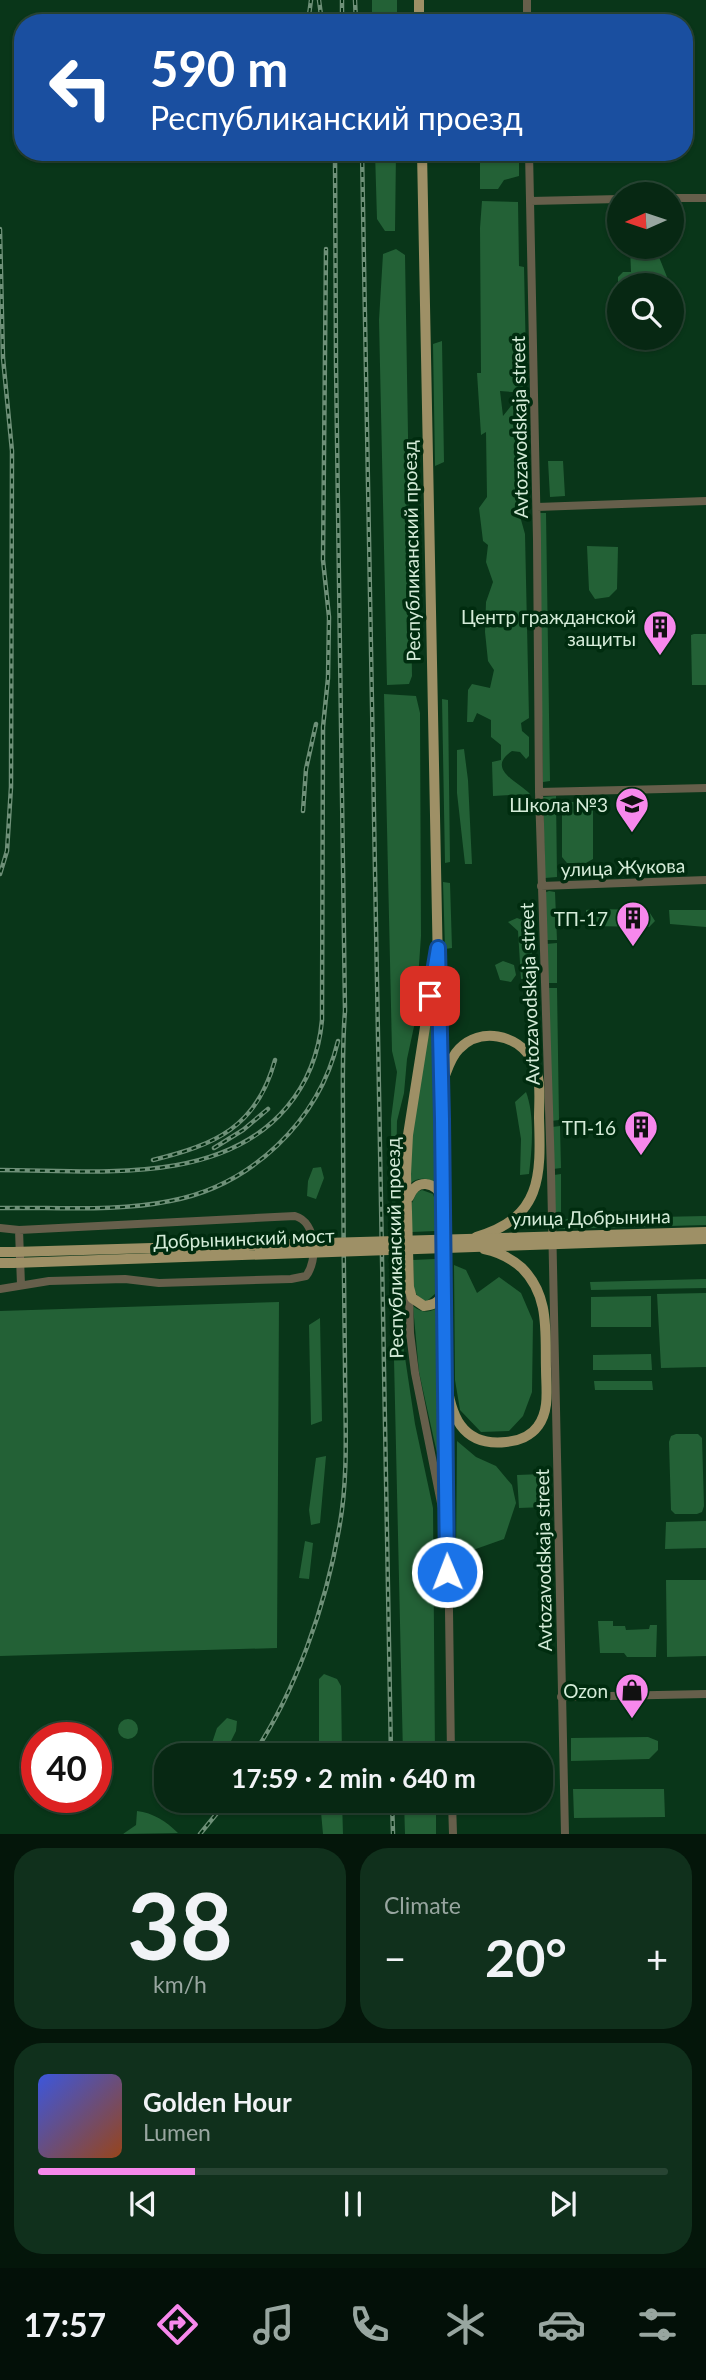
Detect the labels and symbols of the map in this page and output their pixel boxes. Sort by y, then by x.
north arrow [607,182,684,259]
street label: Avtozavodskaja street [506,335,532,518]
street label: Республиканский проезд [398,440,424,662]
place label: Центр гражданской защиты [461,605,636,650]
building icon: Центр гражданской защиты [641,608,679,657]
school or university icon: Школа №3 [613,785,651,834]
place label: Школа №3 [509,793,608,816]
street label: улица Жукова [560,853,686,881]
building icon: ТП-17 [614,899,652,948]
street label: Avtozavodskaja street [514,902,544,1086]
place label: ТП-17 [554,907,608,930]
pin [400,966,460,1026]
building icon: ТП-16 [622,1108,660,1157]
place label: ТП-16 [562,1116,616,1139]
street label: Республиканский проезд [381,1137,407,1359]
street label: улица Добрынина [511,1204,671,1230]
street label: Добрынинский мост [153,1223,335,1253]
street label: Avtozavodskaja street [530,1468,556,1651]
position arrow [410,1535,484,1609]
shop icon: Ozon [613,1671,651,1720]
place label: Ozon [563,1679,608,1702]
speed limit sign: 40 [21,1722,112,1813]

